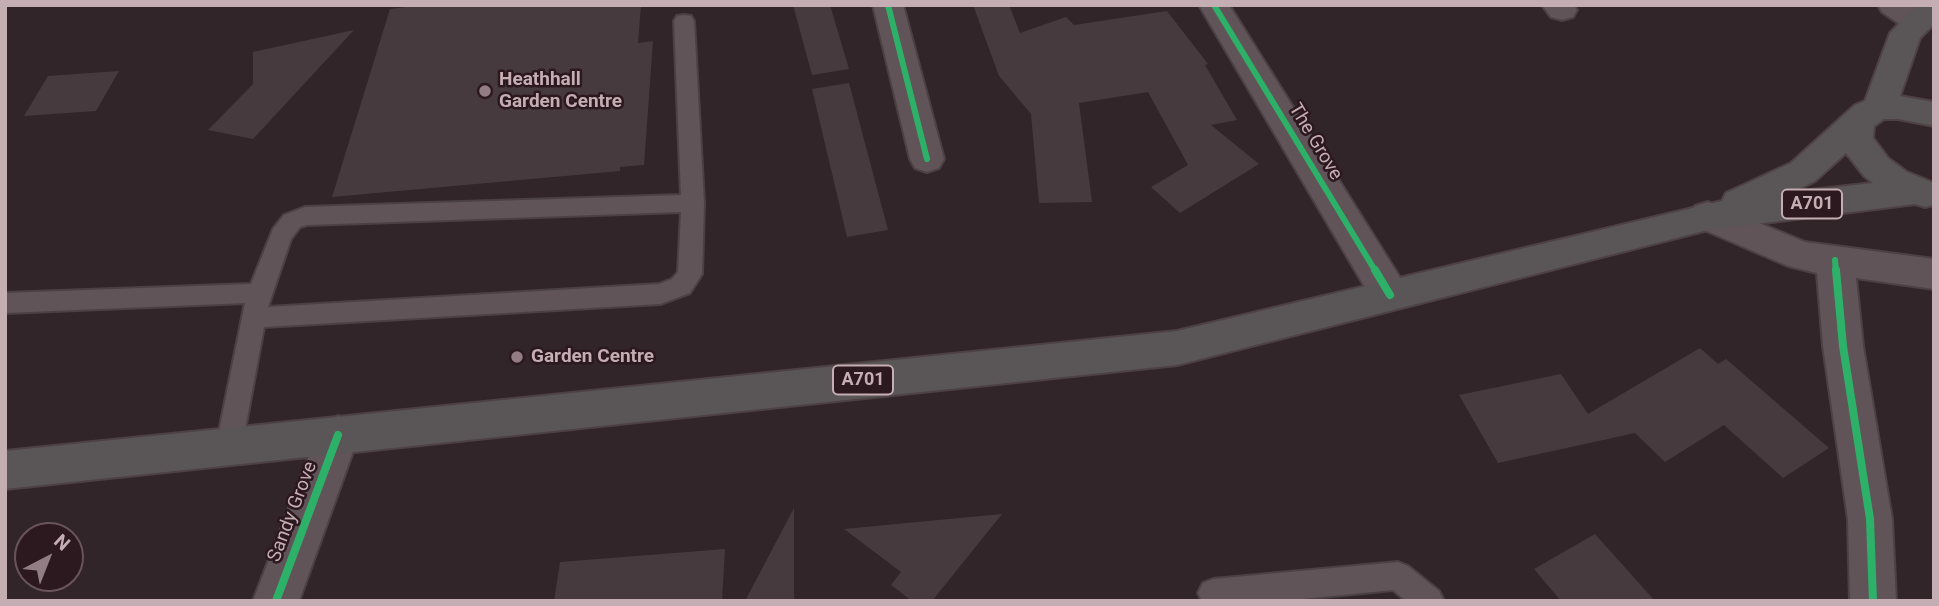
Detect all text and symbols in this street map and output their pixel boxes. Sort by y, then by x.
place label: Heathhall Garden Centre [499,69,622,113]
marker: Heathhall Garden Centre [477,83,493,99]
street label: The Grove [1283,99,1347,185]
road number: A701 [1782,190,1842,218]
place label: Garden Centre [531,346,654,368]
marker: Garden Centre [509,349,525,365]
road number: A701 [833,366,893,394]
street label: Sandy Grove [263,459,323,565]
north arrow [14,522,84,592]
text: N [49,529,75,556]

